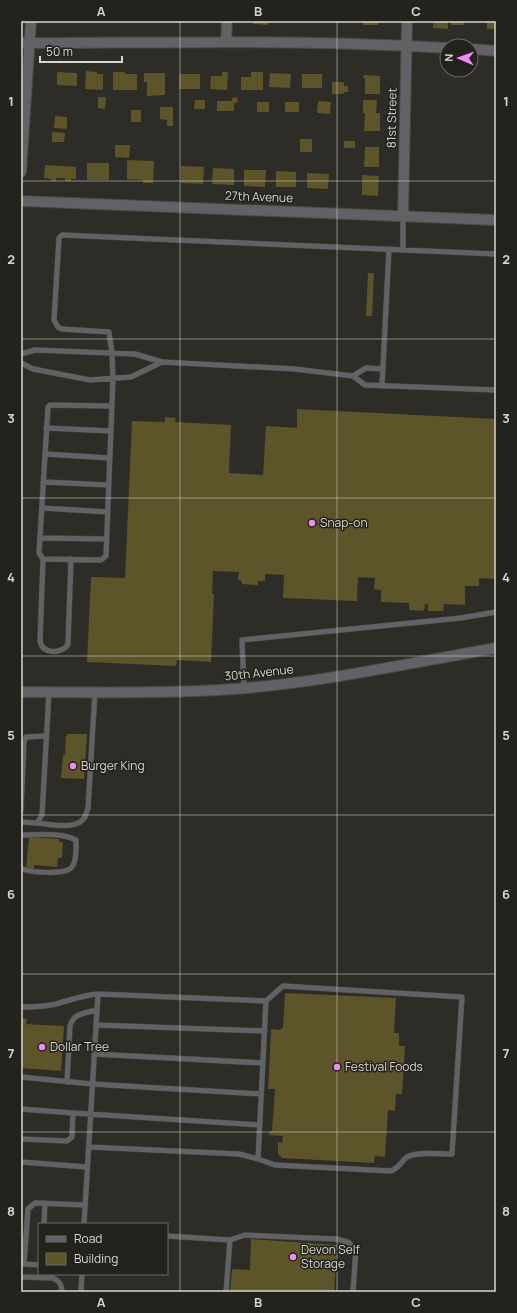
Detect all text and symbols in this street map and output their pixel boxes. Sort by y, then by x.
text: A [97,2,106,20]
text: B [254,2,262,20]
text: C [411,2,421,20]
scale bar [40,38,122,64]
north arrow [439,38,479,78]
text: 50 m [46,43,73,60]
text: N [441,53,456,62]
street label: 81st Street [382,87,401,148]
text: 1 [8,92,14,110]
text: 1 [503,92,509,110]
street label: 27th Avenue [225,187,293,206]
text: 2 [7,250,15,268]
text: 2 [502,250,510,268]
text: 3 [7,409,15,427]
text: 3 [502,409,510,427]
place label: Snap-on [320,514,368,531]
marker: Snap-on [307,518,317,528]
text: 4 [7,568,15,586]
text: 4 [502,568,510,586]
street label: 30th Avenue [224,660,294,685]
text: 5 [7,726,15,744]
text: 5 [502,726,510,744]
place label: Burger King [81,757,145,774]
marker: Burger King [68,761,78,771]
text: 6 [7,885,15,903]
text: 6 [502,885,510,903]
place label: Dollar Tree [50,1038,109,1055]
marker: Dollar Tree [37,1042,47,1052]
text: 7 [8,1044,15,1062]
text: 7 [503,1044,510,1062]
place label: Festival Foods [345,1058,423,1075]
marker: Festival Foods [332,1062,342,1072]
text: 8 [7,1202,15,1220]
text: 8 [502,1202,510,1220]
legend [38,1223,168,1275]
text: Road [74,1230,102,1247]
place label: Devon Self Storage [301,1241,361,1272]
text: Building [74,1250,118,1267]
marker: Devon Self Storage [288,1252,298,1262]
text: A [97,1293,106,1311]
text: B [254,1293,262,1311]
text: C [411,1293,421,1311]

